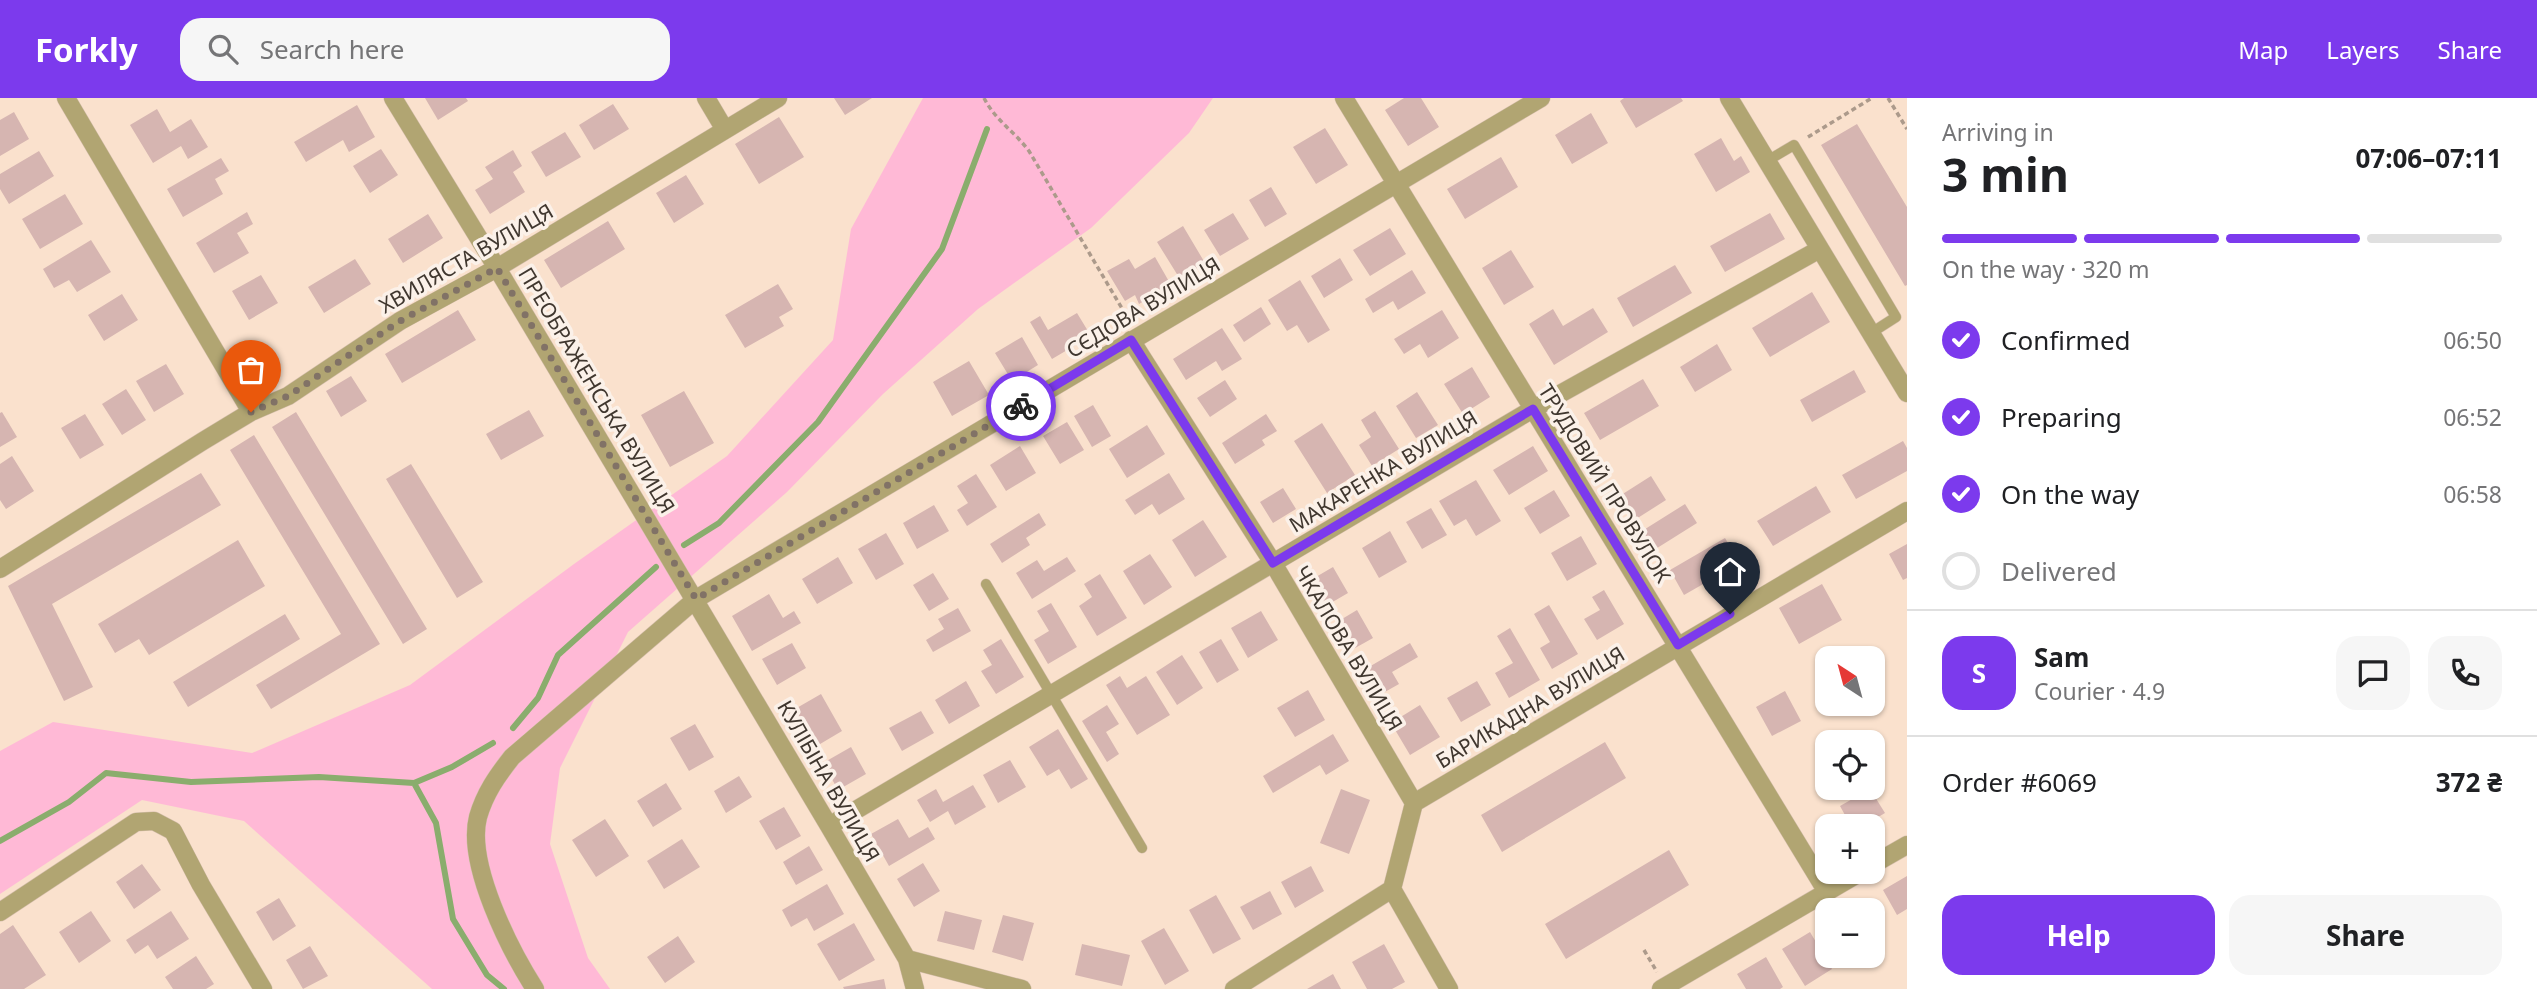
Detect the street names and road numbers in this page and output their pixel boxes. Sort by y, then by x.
street label: ХВИЛЯСТА ВУЛИЦЯ [374,197,558,319]
street label: СЄДОВА ВУЛИЦЯ [1061,250,1225,364]
street label: ПРЕОБРАЖЕНСЬКА ВУЛИЦЯ [512,262,682,518]
street label: ТРУДОВИЙ ПРОВУЛОК [1532,378,1678,588]
street label: МАКАРЕНКА ВУЛИЦЯ [1284,404,1482,538]
street label: ЧКАЛОВА ВУЛИЦЯ [1289,560,1409,736]
street label: БАРИКАДНА ВУЛИЦЯ [1430,640,1630,774]
street label: КУЛІБІНА ВУЛИЦЯ [771,695,887,867]

